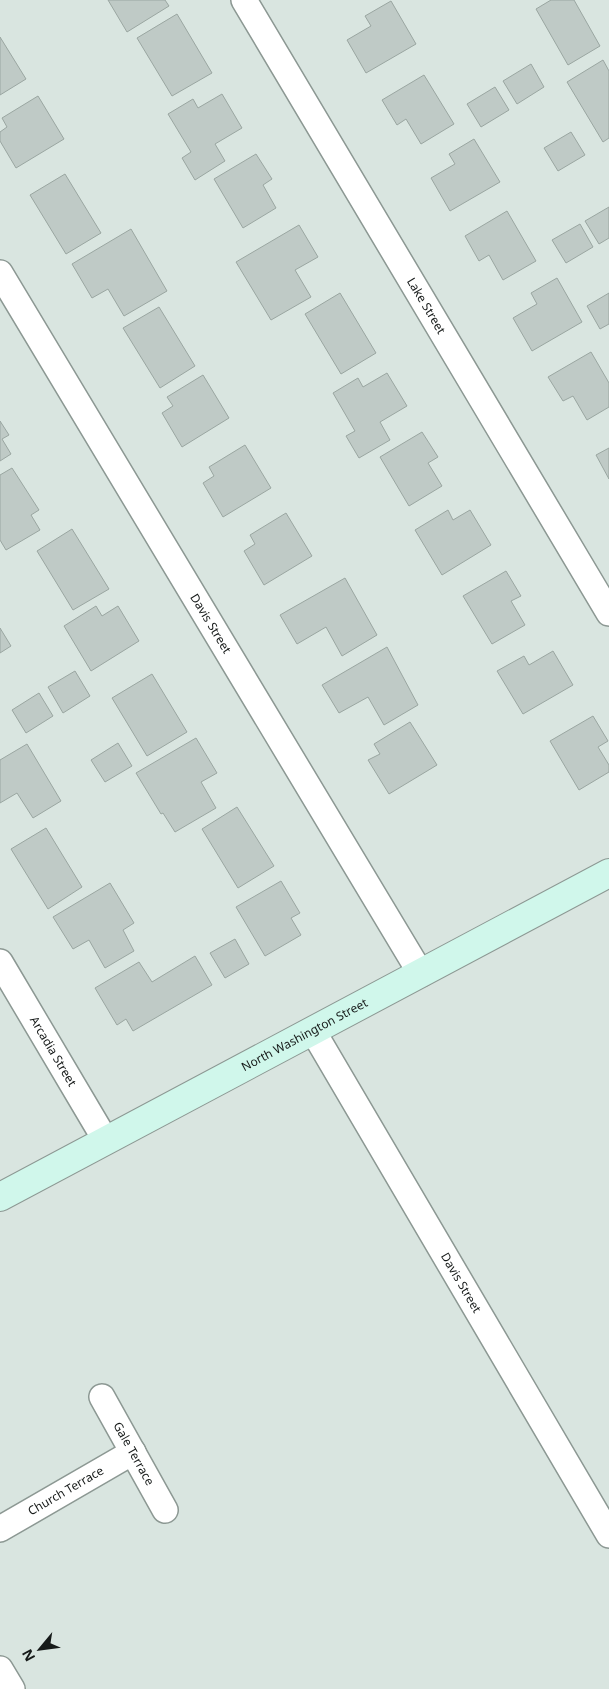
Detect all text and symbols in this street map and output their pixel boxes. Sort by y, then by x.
street label: Lake Street [403,274,450,338]
street label: Davis Street [186,590,236,657]
street label: North Washington Street [238,994,371,1075]
street label: Arcadia Street [26,1013,81,1090]
street label: Davis Street [437,1249,486,1316]
street label: Gale Terrace [110,1419,159,1488]
street label: Church Terrace [24,1462,107,1519]
north arrow [15,1624,65,1674]
text: N [17,1646,39,1665]

